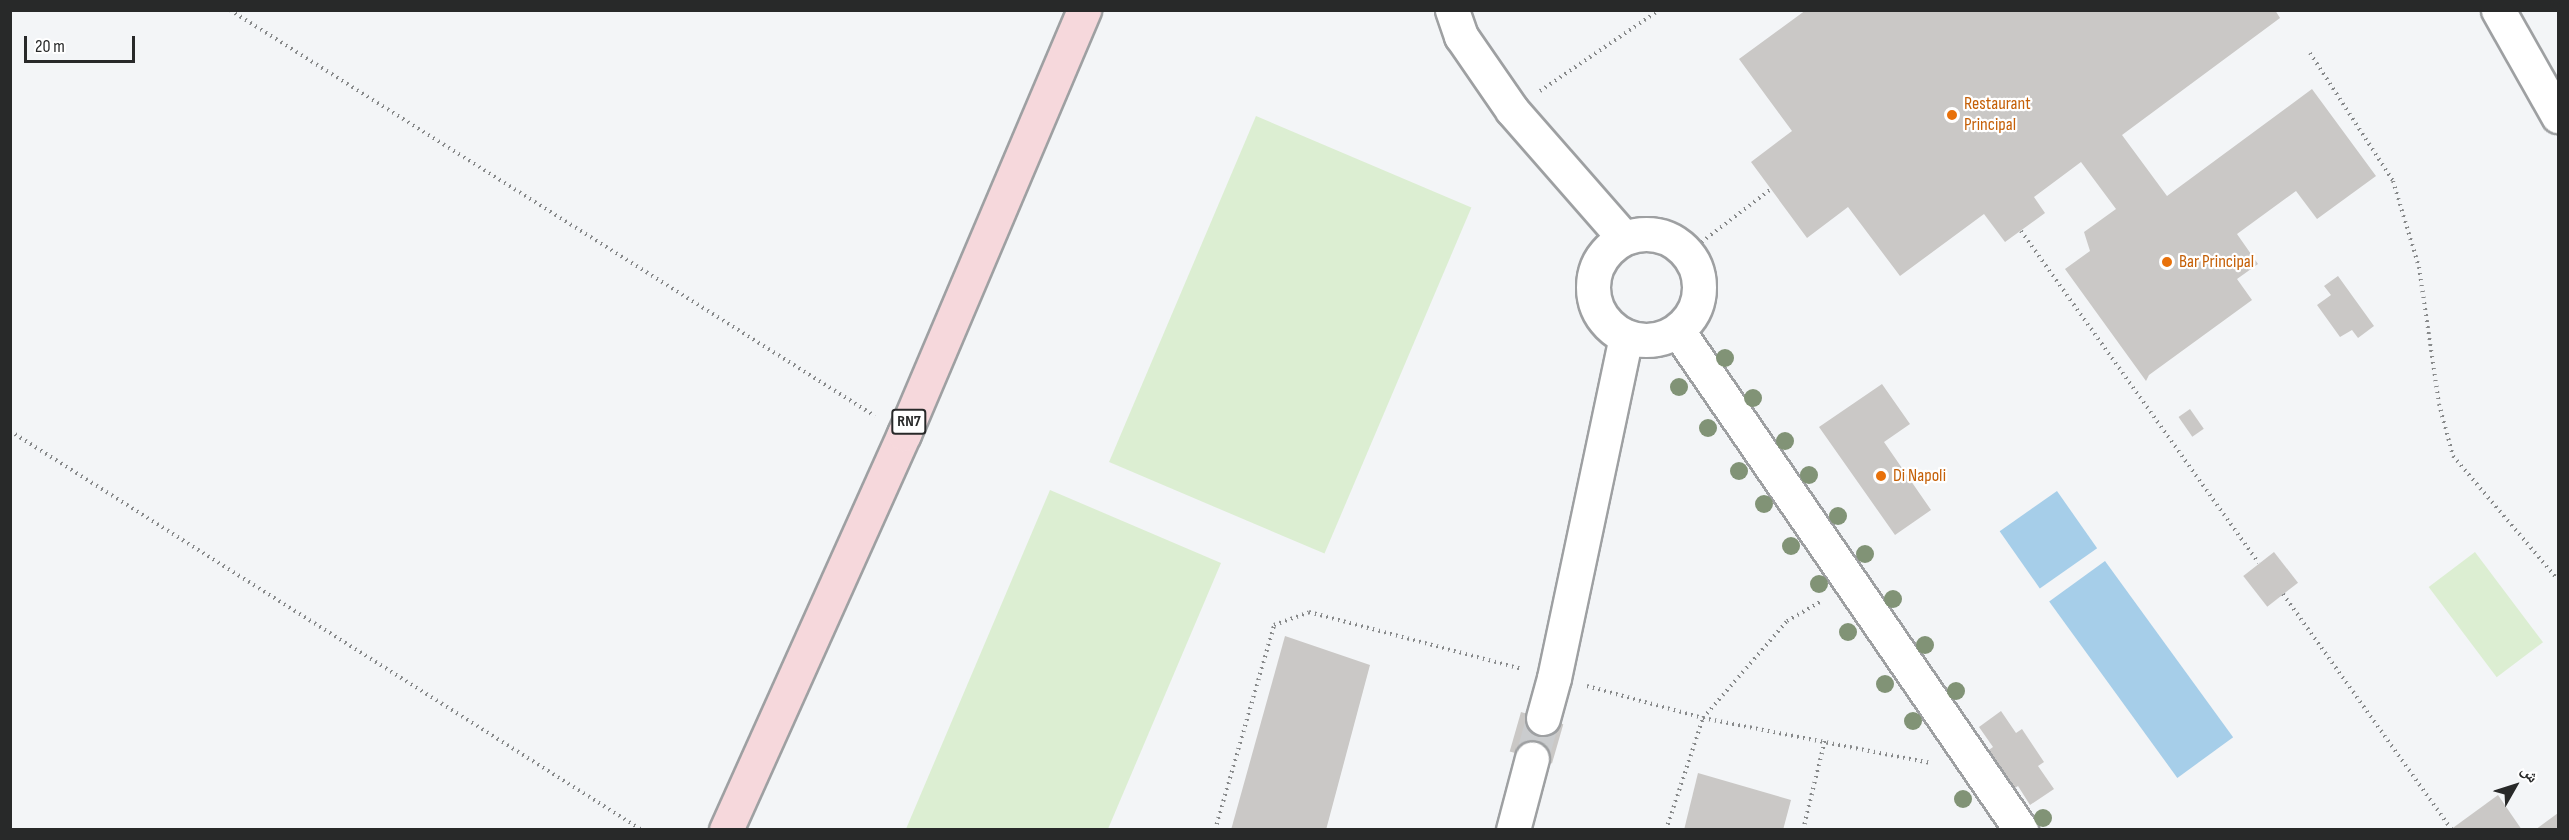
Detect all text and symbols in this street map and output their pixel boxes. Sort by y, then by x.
scale bar [27,24,138,62]
text: 20 m [35,36,65,57]
place label: Restaurant Principal [1964,94,2031,136]
marker: Restaurant Principal [1945,108,1959,122]
place label: Bar Principal [2179,251,2254,273]
marker: Bar Principal [2160,255,2174,269]
road number: RN7 [891,409,927,435]
place label: Di Napoli [1893,465,1946,487]
marker: Di Napoli [1874,469,1888,483]
north arrow [2485,756,2545,816]
text: ش [2517,762,2542,787]

